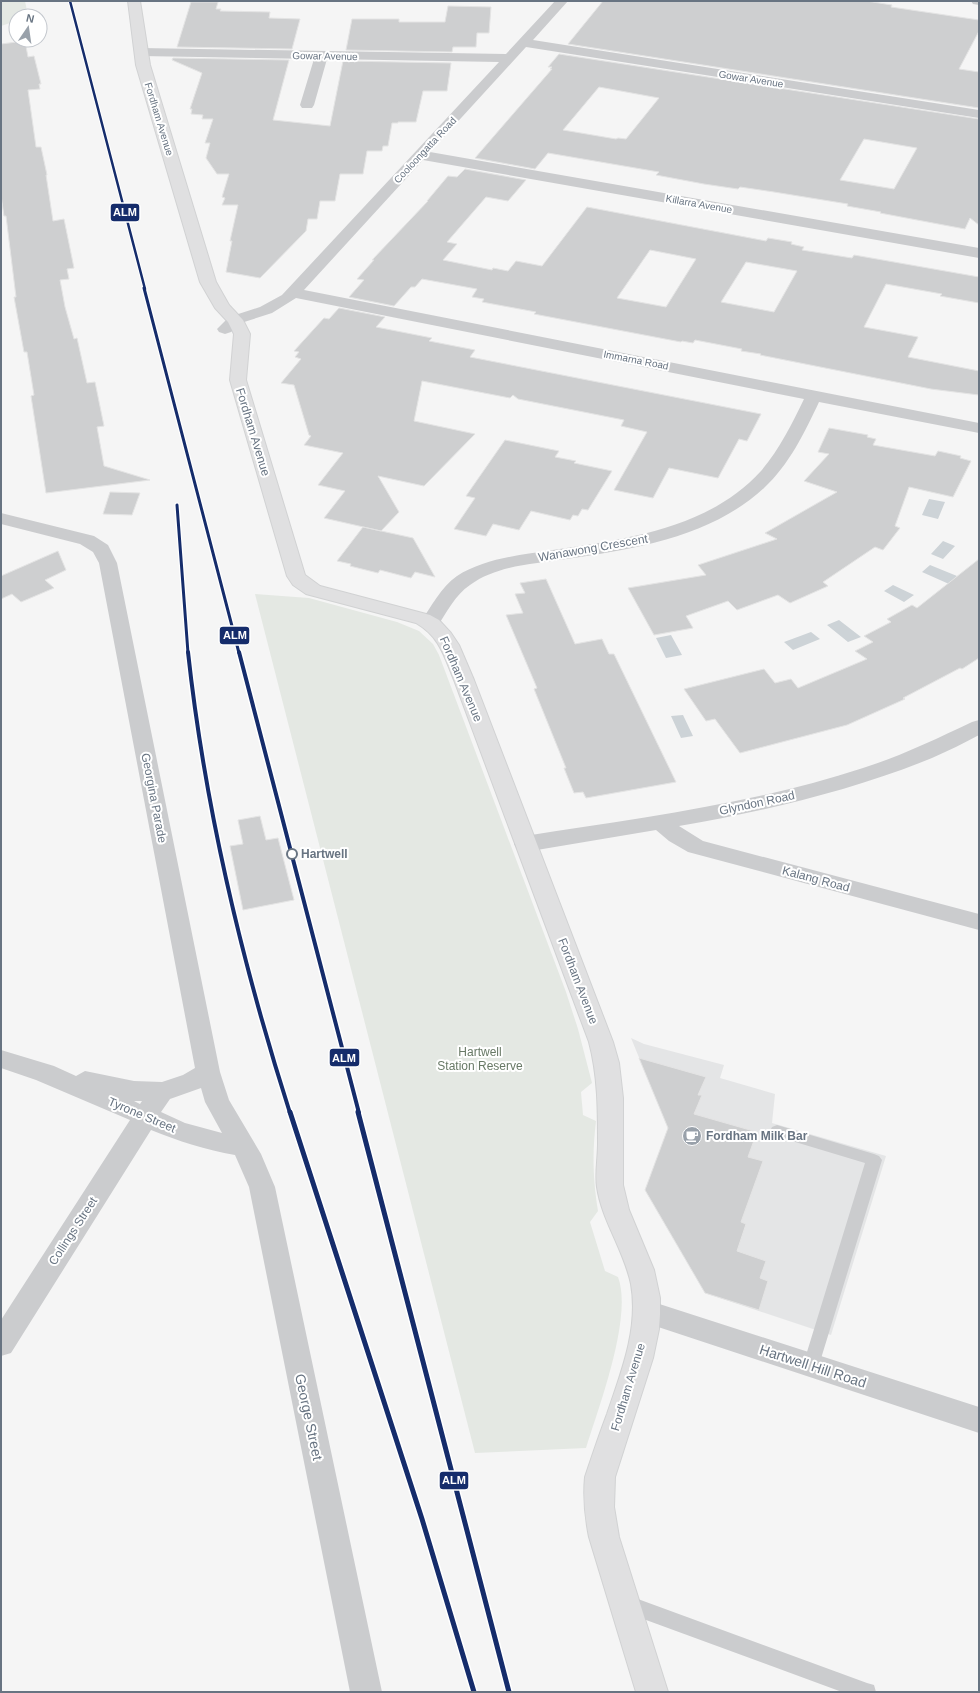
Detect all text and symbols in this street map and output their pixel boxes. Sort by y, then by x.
north arrow [8,8,48,48]
text: N [25,12,36,25]
street label: Gowar Avenue [292,50,358,62]
street label: Gowar Avenue [718,68,785,90]
street label: Fordham Avenue [143,81,175,157]
street label: Cooloongatta Road [392,115,458,185]
street label: Killarra Avenue [665,193,733,215]
line badge: ALM [110,203,140,222]
text: ALM [113,206,137,218]
street label: Immarna Road [602,348,670,372]
street label: Fordham Avenue [233,386,273,478]
street label: Wanawong Crescent [537,531,649,565]
line badge: ALM [219,626,250,645]
text: ALM [223,629,247,641]
street label: Fordham Avenue [437,634,485,724]
street label: Georgina Parade [138,752,170,845]
street label: Glyndon Road [718,788,796,818]
place label: Hartwell [301,847,348,861]
marker: Hartwell [286,848,298,860]
street label: Kalang Road [781,863,851,895]
street label: Fordham Avenue [555,936,601,1026]
park label: Hartwell Station Reserve [437,1045,523,1073]
line badge: ALM [329,1048,360,1067]
text: ALM [332,1052,356,1064]
street label: Tyrone Street [106,1094,178,1136]
cafe icon: Fordham Milk Bar [681,1125,703,1147]
place label: Fordham Milk Bar [706,1129,808,1143]
street label: Collings Street [46,1194,100,1268]
street label: Fordham Avenue [608,1341,648,1433]
street label: Hartwell Hill Road [758,1341,868,1391]
street label: George Street [292,1372,326,1462]
line badge: ALM [439,1471,469,1490]
text: ALM [442,1474,466,1486]

